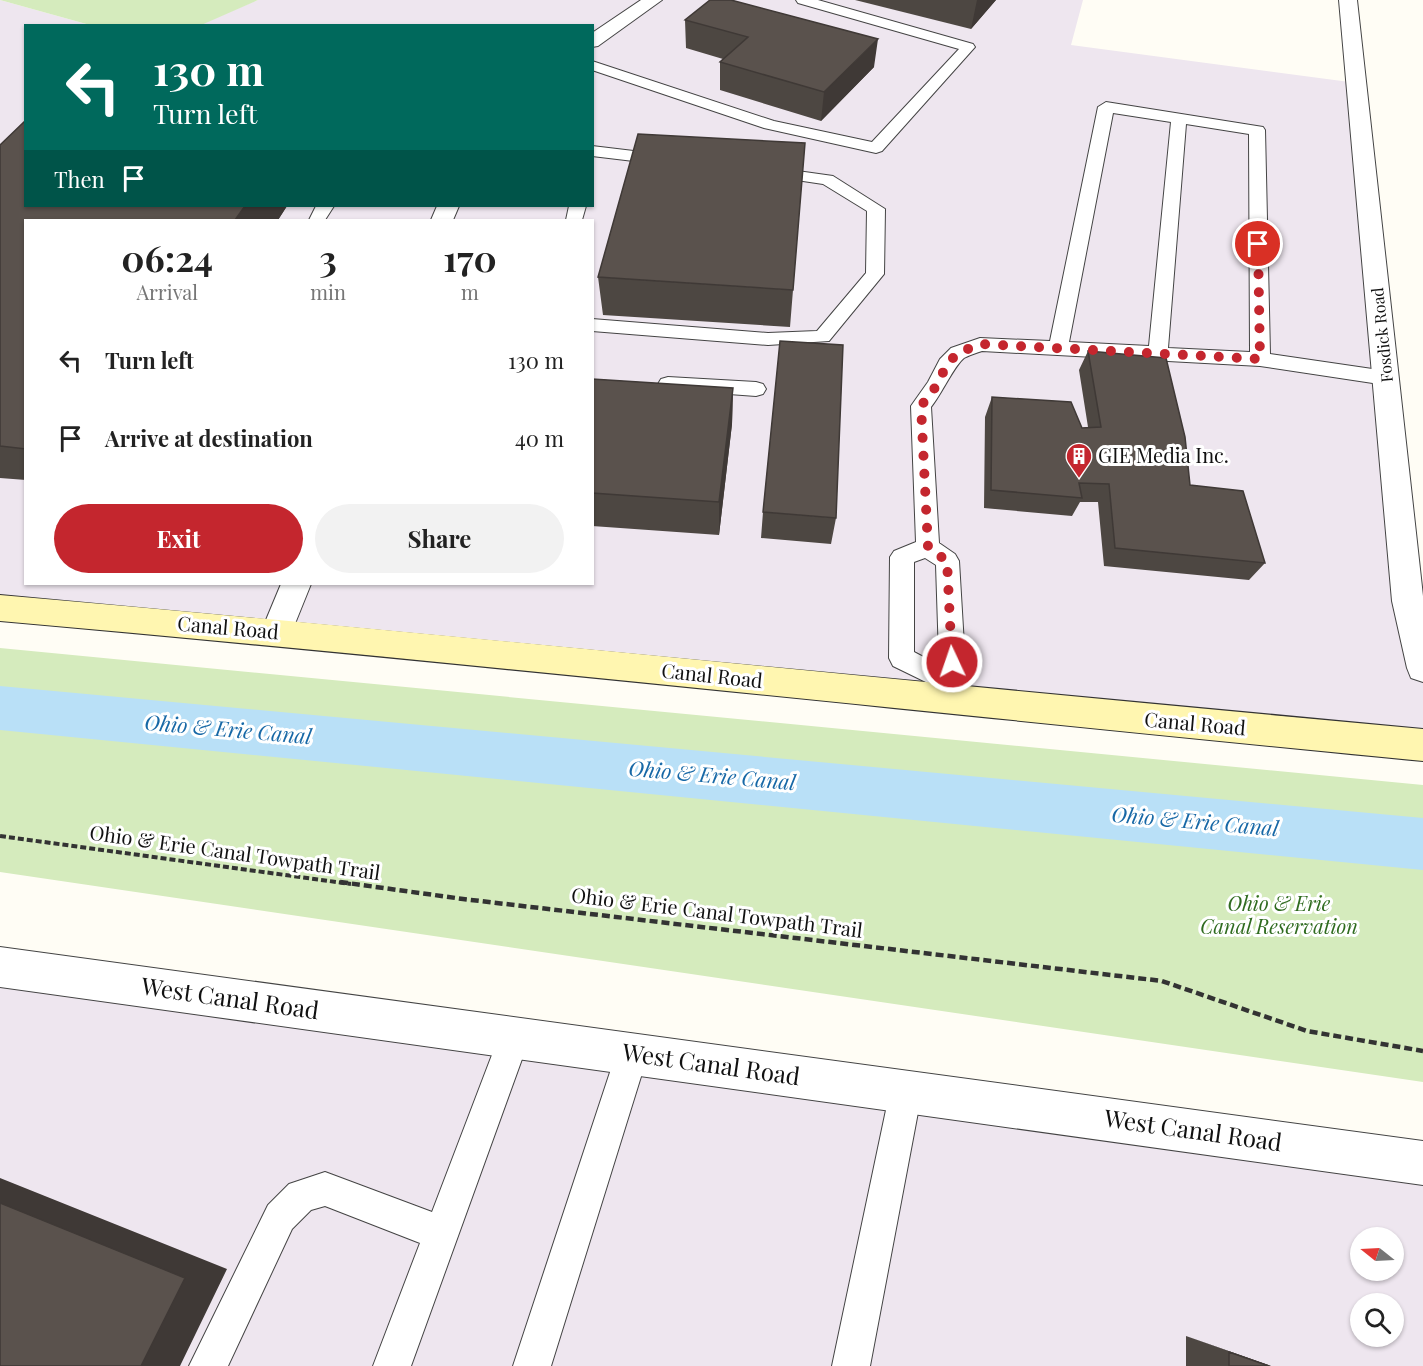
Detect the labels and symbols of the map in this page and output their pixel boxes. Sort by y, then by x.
pin [1232,218,1283,269]
street label: Fosdick Road [1366,287,1397,384]
building icon: GIE Media Inc. [1064,441,1094,479]
place label: GIE Media Inc. [1098,441,1229,468]
street label: Canal Road [176,609,280,644]
position arrow [920,630,984,694]
street label: Canal Road [660,656,765,693]
street label: Canal Road [1143,705,1247,740]
water label: Ohio & Erie Canal [144,707,314,749]
water label: Ohio & Erie Canal [628,753,798,795]
water label: Ohio & Erie Canal [1111,799,1281,841]
street label: Ohio & Erie Canal Towpath Trail [88,818,383,885]
street label: Ohio & Erie Canal Towpath Trail [570,880,865,943]
park label: Ohio & Erie Canal Reservation [1200,889,1358,939]
street label: West Canal Road [138,969,321,1025]
street label: West Canal Road [619,1035,802,1091]
street label: West Canal Road [1101,1101,1284,1157]
north arrow [1350,1227,1404,1281]

